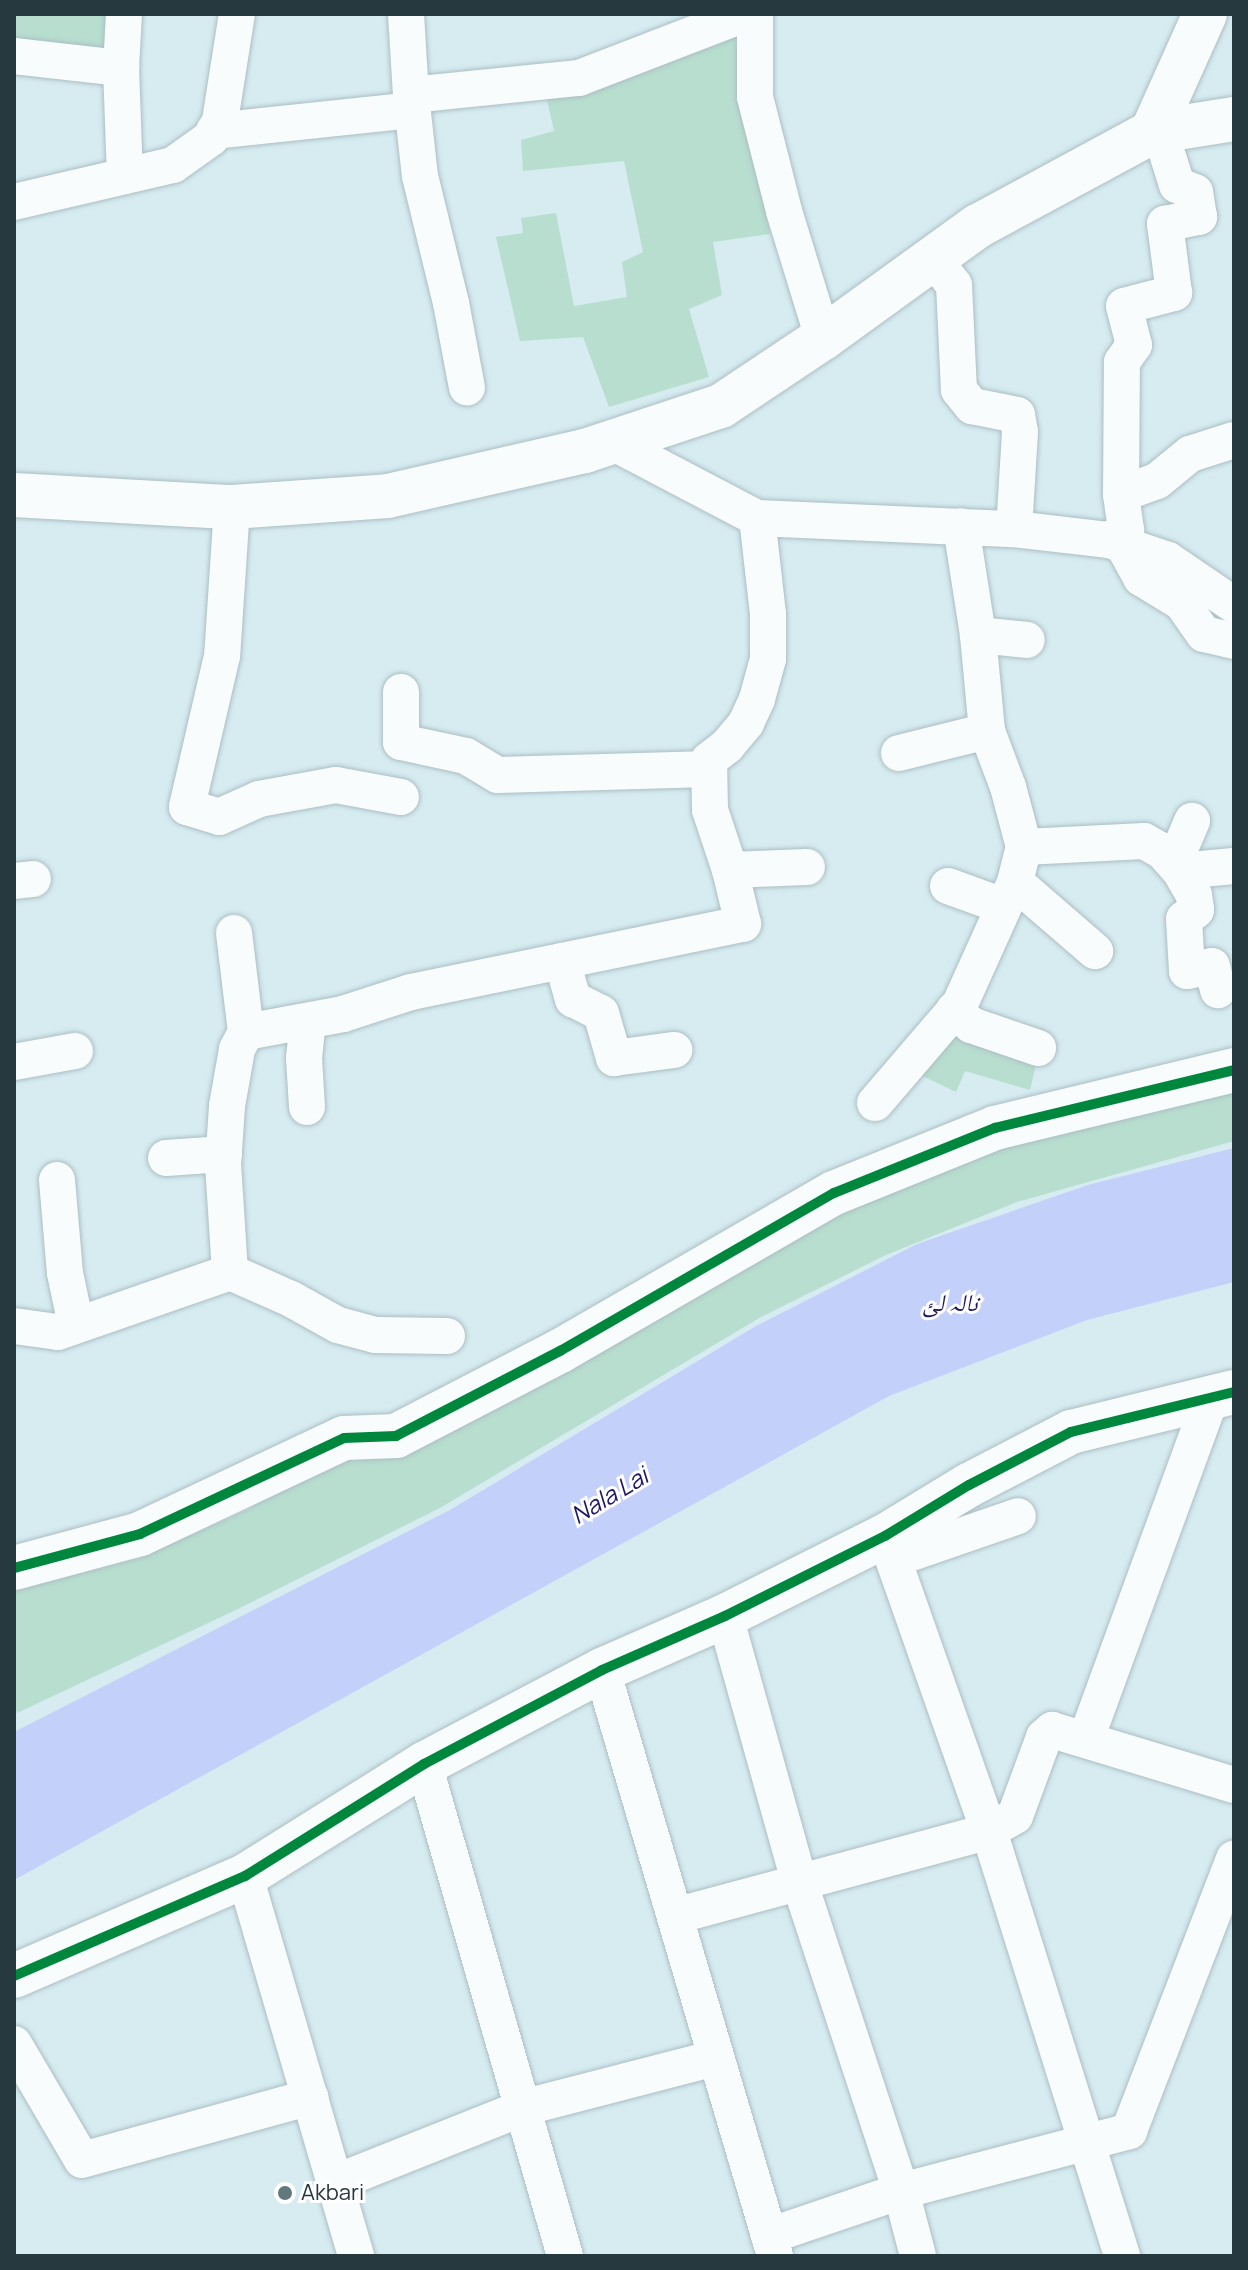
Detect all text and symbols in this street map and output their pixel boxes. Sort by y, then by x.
water label: نالہ لئ [922,1288,978,1316]
water label: Nala Lai [565,1461,653,1529]
place label: Akbari [301,2180,364,2206]
marker: Akbari [276,2184,294,2202]

